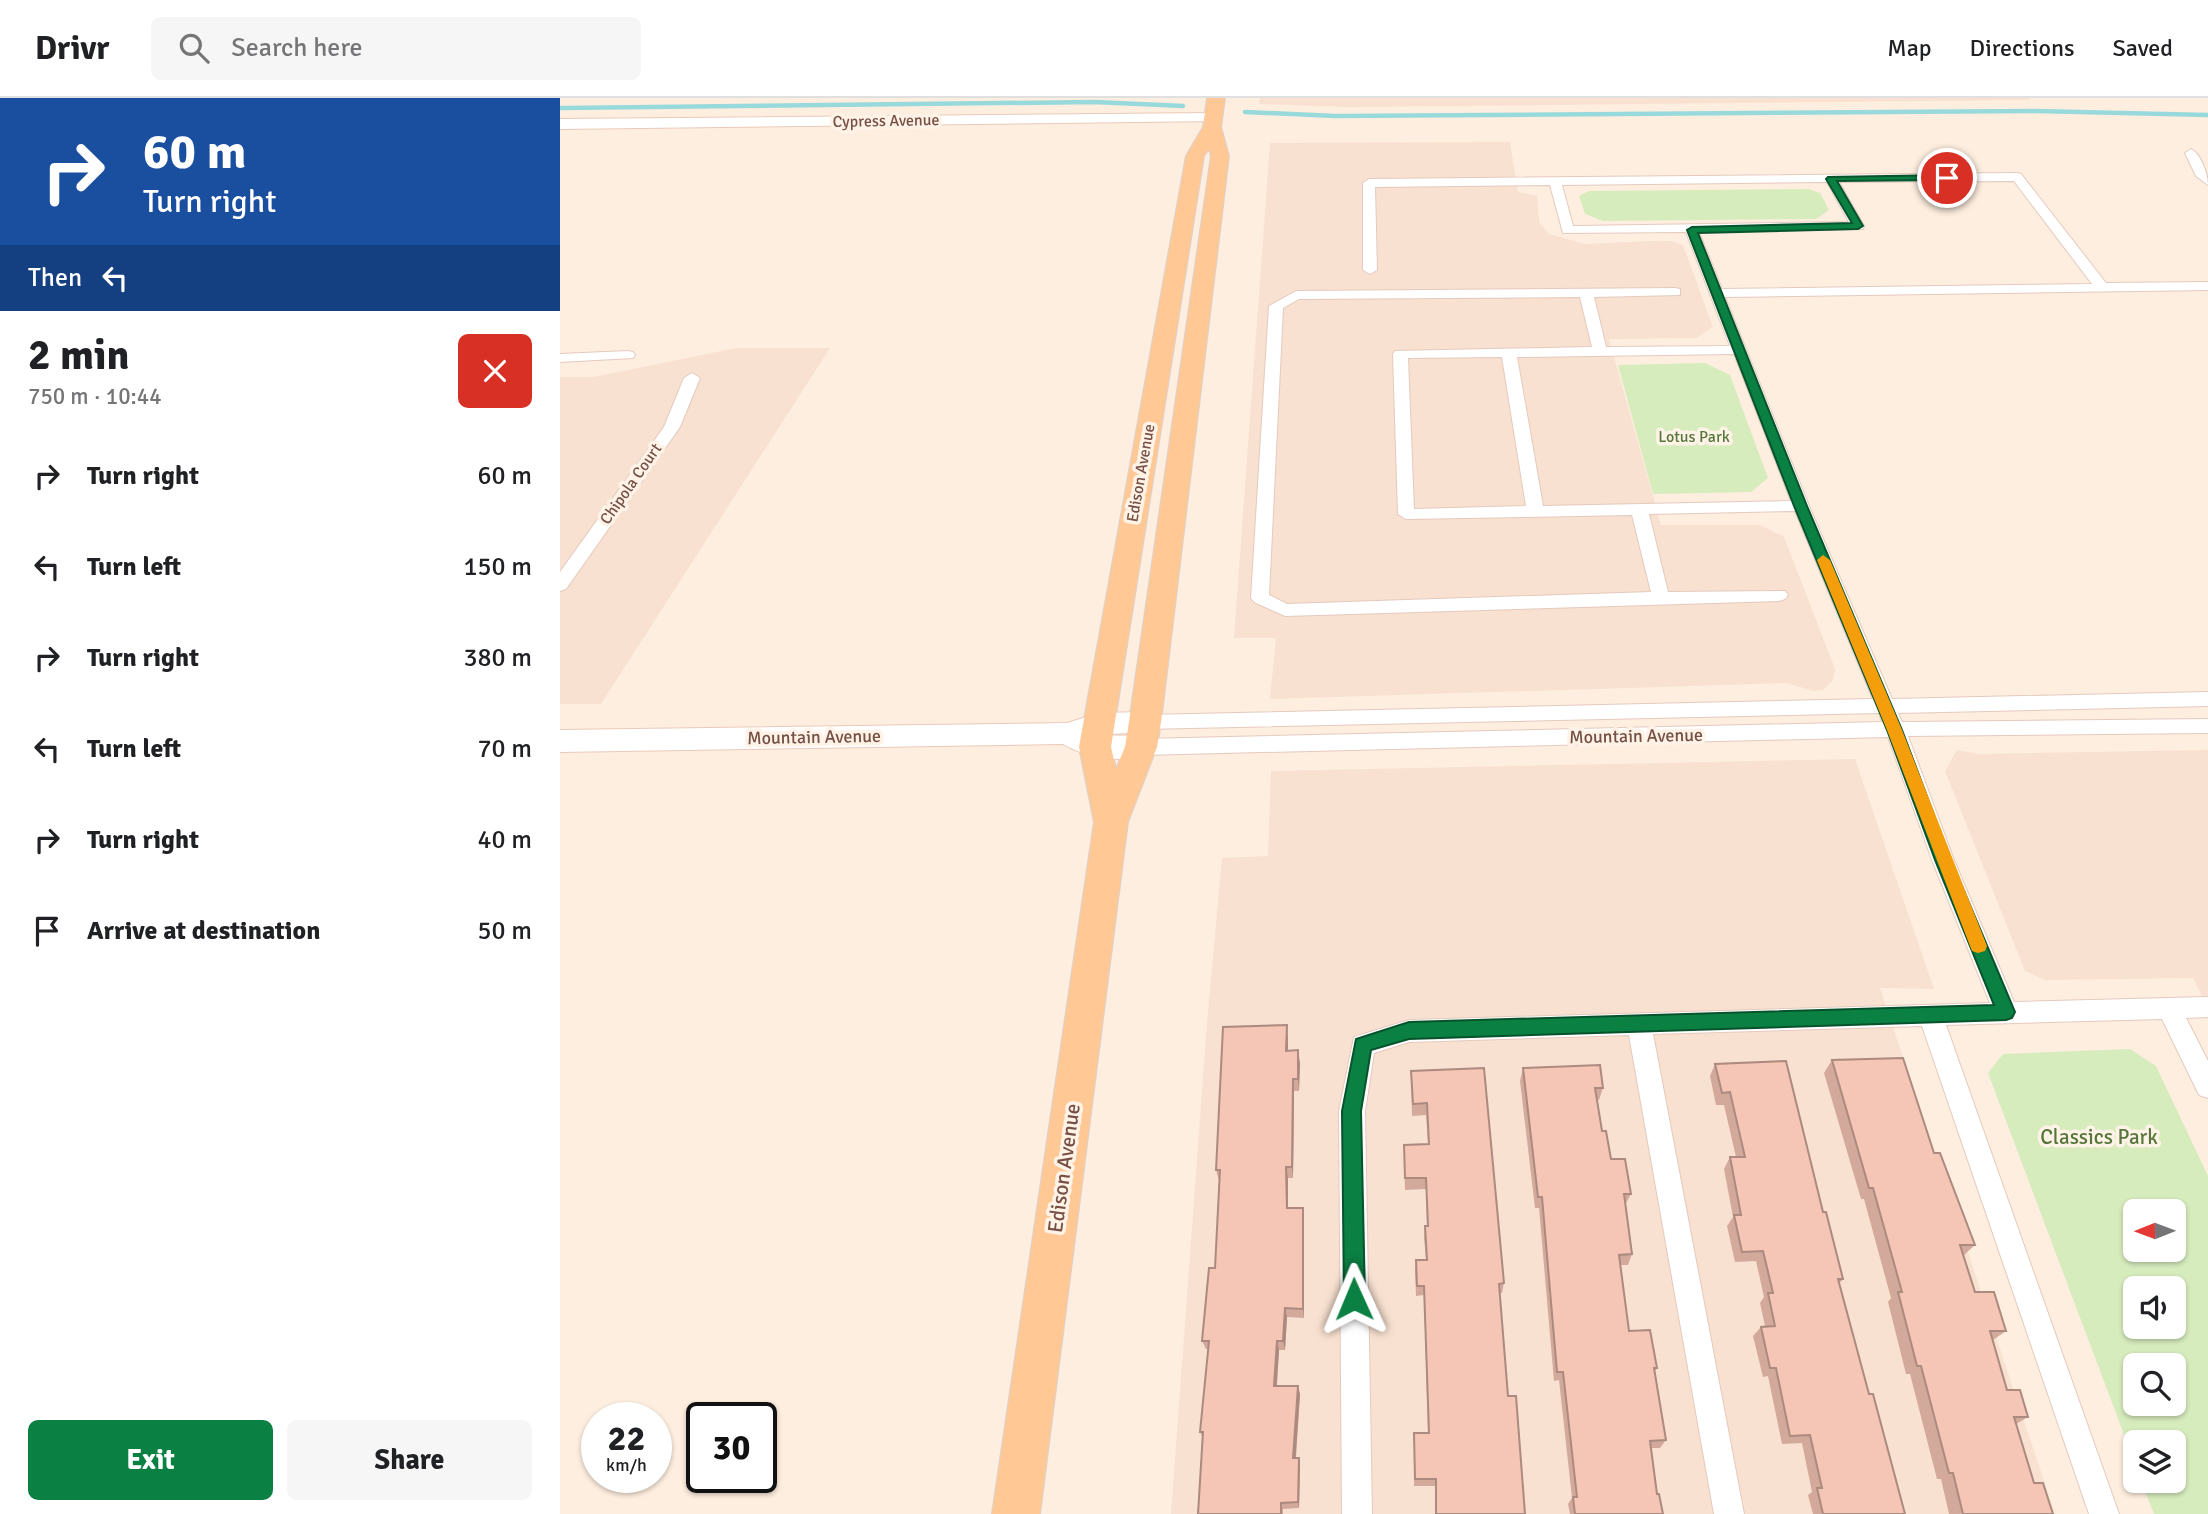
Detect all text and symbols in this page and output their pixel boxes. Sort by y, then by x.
search box [151,17,641,80]
text: Drivr [35,28,109,69]
icon: search [175,29,213,67]
text: Search here [231,32,362,64]
text: Map [1887,33,1932,63]
text: Directions [1970,33,2075,63]
text: Saved [2113,33,2173,63]
street label: Cypress Avenue [832,110,940,132]
text: 60 m [143,122,246,182]
icon: right [28,126,119,217]
pin [1917,148,1977,208]
icon: arrive [1928,159,1966,197]
text: Turn right [143,182,276,221]
icon: left [96,259,134,297]
text: Then [28,262,82,294]
text: 2 min [28,330,129,381]
button: close [458,334,532,408]
text: 750 m · 10:44 [28,382,162,411]
street label: Edison Avenue [1123,422,1159,524]
park label: Lotus Park [1658,427,1730,447]
street label: Chipola Court [596,439,666,528]
icon: right [28,457,66,495]
text: Turn right [87,460,199,492]
text: 60 m [477,460,532,492]
icon: left [28,548,66,586]
text: Turn left [87,551,181,583]
text: 150 m [463,551,532,583]
icon: right [28,639,66,677]
text: Turn right [87,642,199,674]
text: 380 m [463,642,532,674]
street label: Mountain Avenue [1569,724,1703,748]
street label: Mountain Avenue [747,725,881,749]
icon: left [28,730,66,768]
text: Turn left [87,733,181,765]
text: 70 m [477,733,532,765]
icon: right [28,821,66,859]
text: Turn right [87,824,199,856]
text: 40 m [477,824,532,856]
icon: arrive [28,912,66,950]
text: Arrive at destination [87,915,320,947]
text: 50 m [477,915,532,947]
street label: Edison Avenue [1042,1102,1086,1234]
park label: Classics Park [2040,1124,2158,1150]
north arrow [2123,1199,2186,1262]
map controls [2123,1199,2186,1493]
position arrow [1317,1262,1391,1336]
button: sound [2123,1276,2186,1339]
button: search [2123,1353,2186,1416]
speed limit sign: 30 [686,1402,777,1493]
text: 22 [608,1417,645,1460]
button: Exit [28,1420,273,1500]
button: Share [287,1420,532,1500]
button: layers [2123,1430,2186,1493]
text: km/h [606,1454,647,1476]

